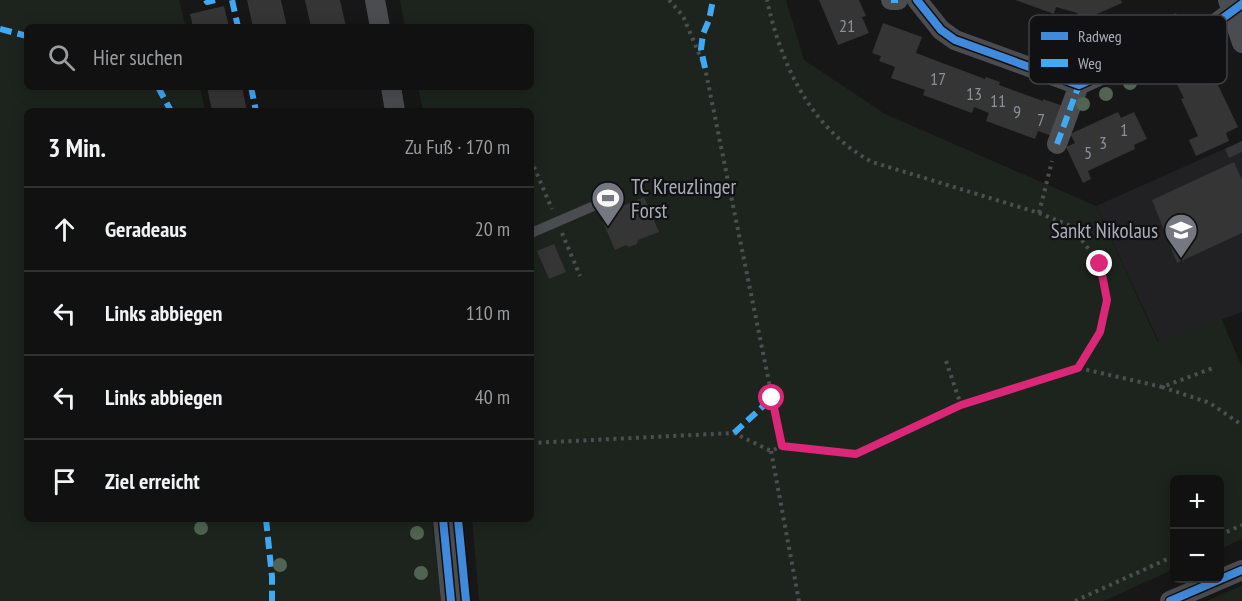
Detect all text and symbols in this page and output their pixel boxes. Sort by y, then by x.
house number: 21 [839,14,855,37]
legend [1029,15,1227,84]
search box [24,24,534,90]
text: Radweg [1078,26,1122,46]
icon: search [45,41,78,74]
text: Hier suchen [93,43,183,71]
text: Weg [1078,53,1102,73]
house number: 17 [930,67,946,90]
house number: 13 [966,82,982,105]
house number: 11 [990,89,1006,112]
house number: 9 [1013,100,1021,123]
house number: 7 [1037,108,1045,131]
house number: 1 [1120,118,1128,141]
text: 3 Min. [48,131,106,164]
house number: 3 [1099,131,1107,154]
text: Zu Fuß · 170 m [405,134,510,160]
house number: 5 [1084,141,1092,164]
place label: TC Kreuzlinger Forst [631,173,736,224]
sports icon: TC Kreuzlinger Forst [590,180,626,227]
school or university icon: Sankt Nikolaus [1163,212,1199,259]
icon: ahead [48,213,81,246]
text: Geradeaus [105,215,187,243]
text: 20 m [475,216,510,242]
place label: Sankt Nikolaus [1051,217,1158,244]
route end [1086,250,1112,276]
icon: left [48,297,81,330]
text: Links abbiegen [105,299,222,327]
text: 110 m [466,300,510,326]
icon: left [48,381,81,414]
text: Links abbiegen [105,383,222,411]
text: 40 m [475,384,510,410]
route start [758,384,784,410]
icon: arrive [48,465,81,498]
text: Ziel erreicht [105,467,200,495]
map controls [1170,475,1224,583]
button: + [1170,475,1224,529]
button: − [1170,529,1224,583]

